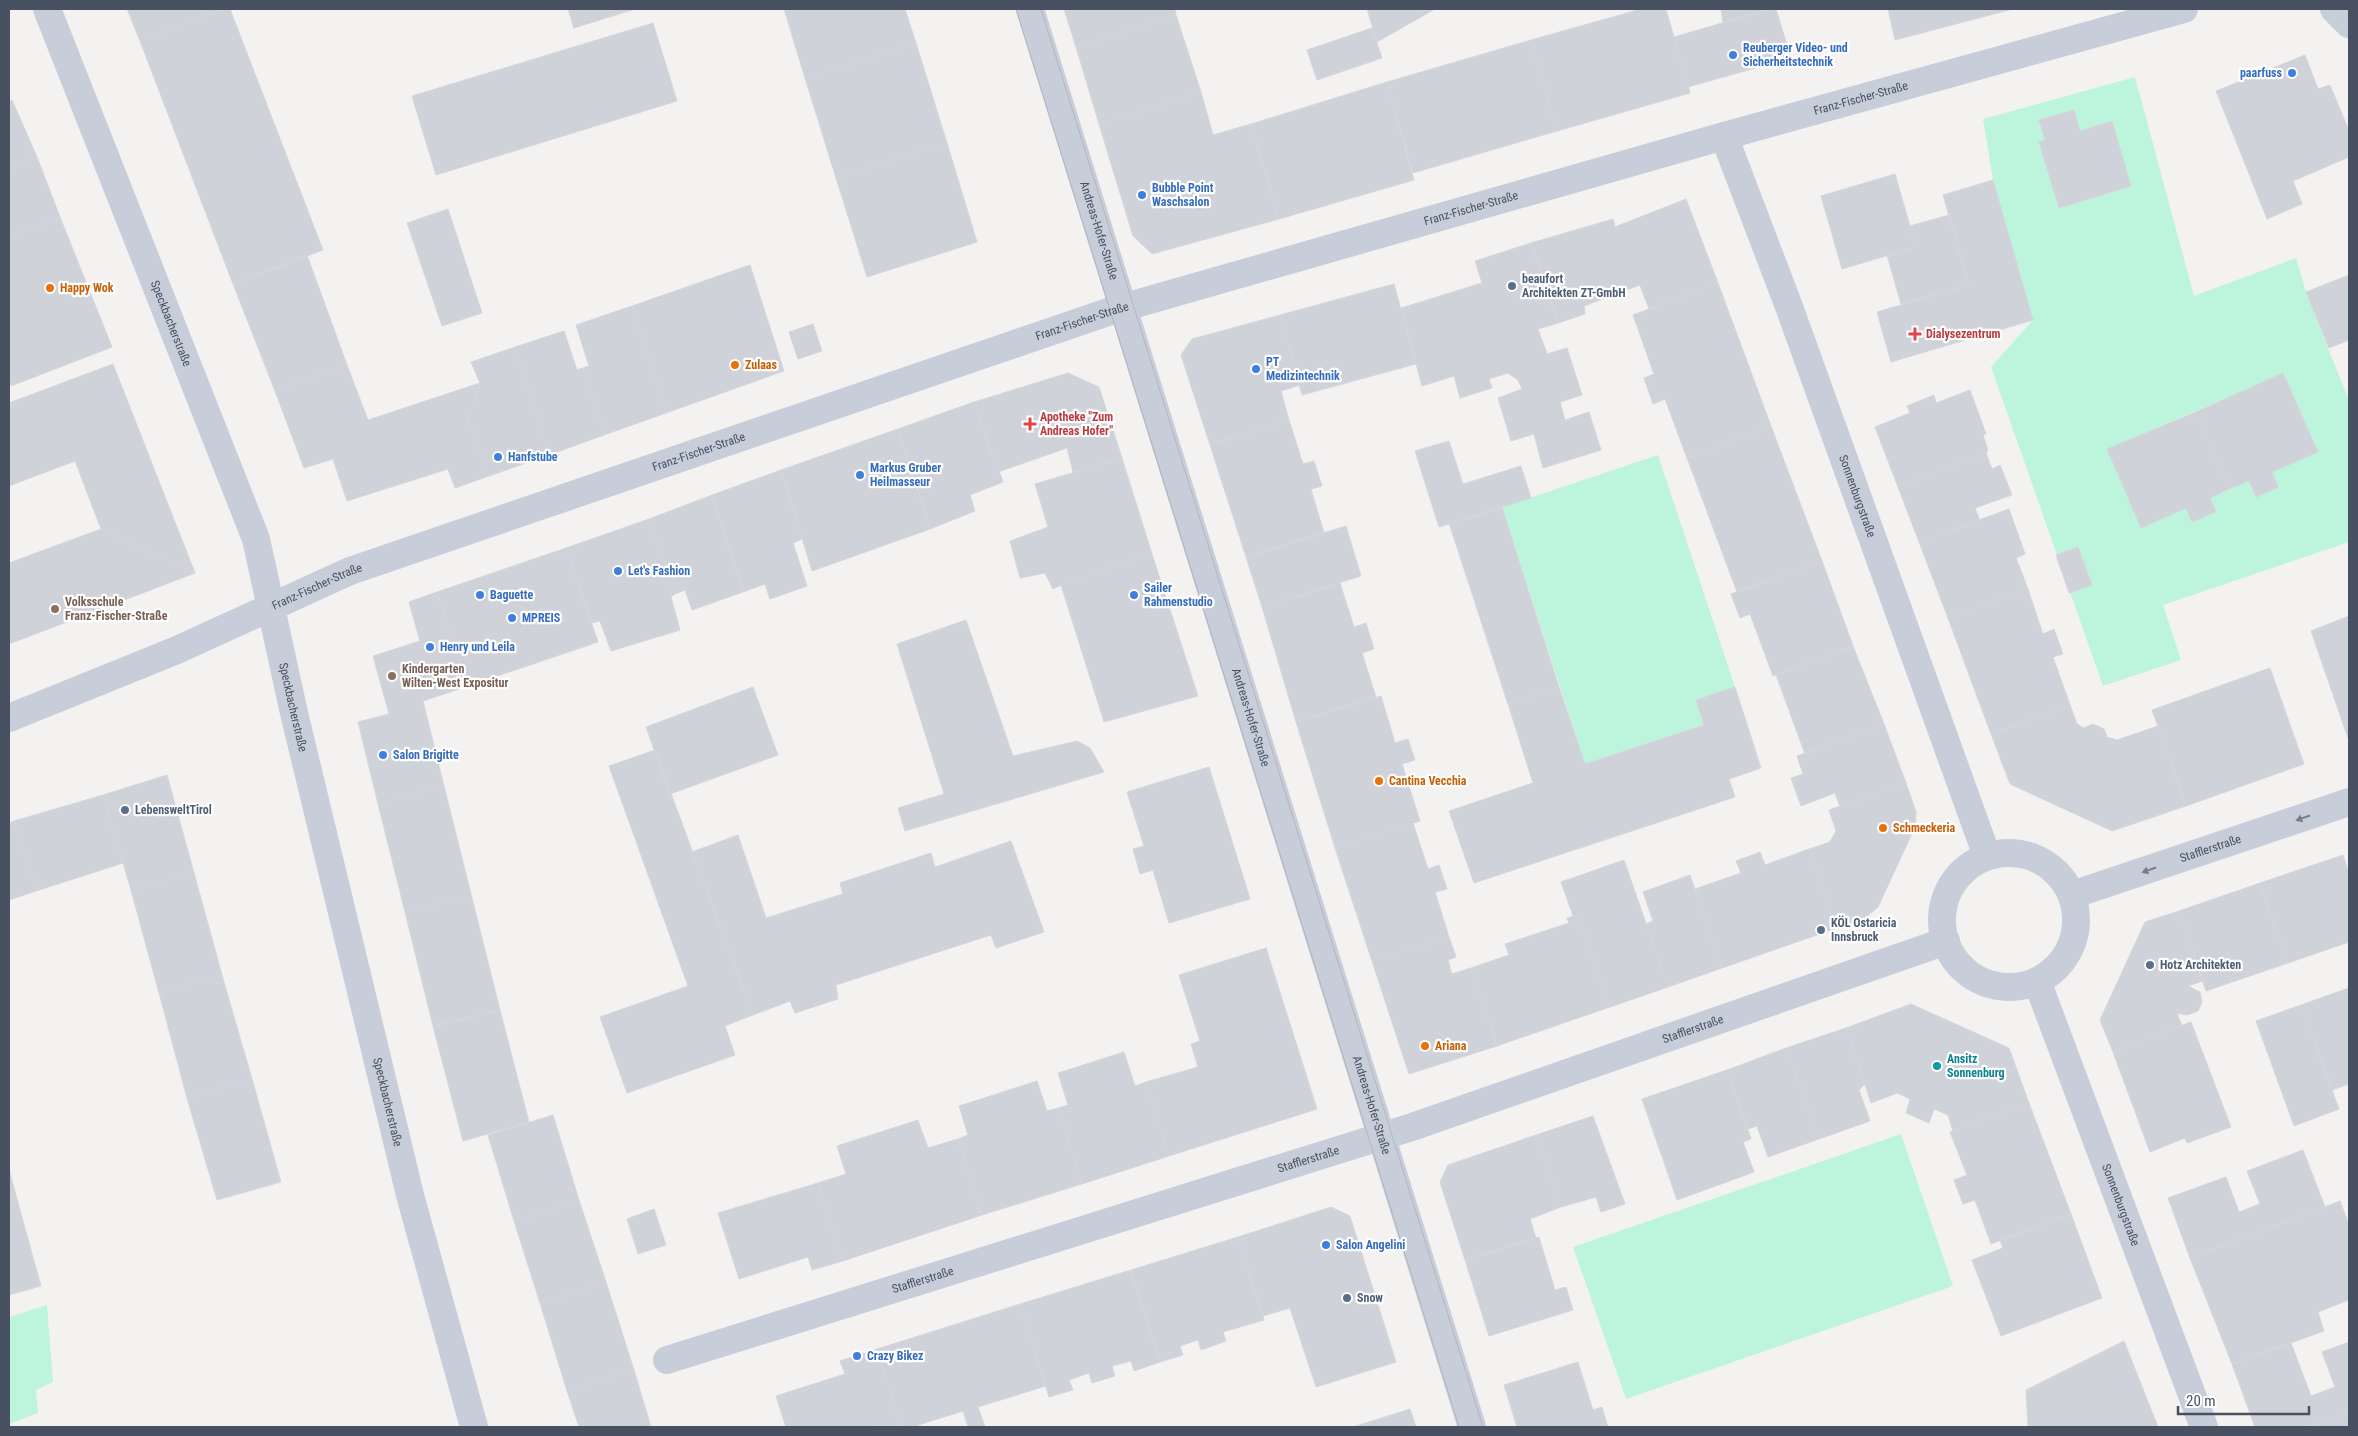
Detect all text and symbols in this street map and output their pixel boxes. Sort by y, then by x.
place label: Reuberger Video- und Sicherheitstechnik [1743,41,1848,69]
marker: Reuberger Video- und Sicherheitstechnik [1727,49,1739,61]
place label: paarfuss [2240,66,2283,80]
marker: paarfuss [2286,67,2298,79]
street label: Franz-Fischer-Straße [1812,78,1910,118]
street label: Andreas-Hofer-Straße [1077,180,1121,282]
place label: Bubble Point Waschsalon [1152,181,1214,209]
street label: Franz-Fischer-Straße [1422,188,1520,228]
marker: Bubble Point Waschsalon [1136,189,1148,201]
place label: beaufort Architekten ZT-GmbH [1522,272,1626,300]
street label: Speckbacherstraße [148,278,194,369]
marker: beaufort Architekten ZT-GmbH [1506,280,1518,292]
place label: Happy Wok [60,281,114,295]
marker: Happy Wok [44,282,56,294]
street label: Franz-Fischer-Straße [1034,299,1131,343]
marker: Dialysezentrum [1908,327,1922,341]
place label: Dialysezentrum [1926,327,2001,341]
place label: PT Medizintechnik [1266,355,1340,383]
place label: Zulaas [745,358,777,372]
marker: Zulaas [729,359,741,371]
marker: PT Medizintechnik [1250,363,1262,375]
place label: Apotheke "Zum Andreas Hofer" [1040,410,1113,438]
marker: Apotheke "Zum Andreas Hofer" [1024,418,1036,430]
street label: Franz-Fischer-Straße [650,429,747,474]
place label: Hanfstube [508,450,558,464]
marker: Hanfstube [492,451,504,463]
street label: Sonnenburgstraße [1836,453,1879,540]
place label: Markus Gruber Heilmasseur [870,461,941,489]
marker: Markus Gruber Heilmasseur [854,469,866,481]
street label: Franz-Fischer-Straße [270,560,364,613]
place label: Let's Fashion [628,564,690,578]
marker: Let's Fashion [612,565,624,577]
place label: Sailer Rahmenstudio [1144,581,1213,609]
place label: Baguette [490,588,533,602]
marker: Baguette [474,589,486,601]
marker: Sailer Rahmenstudio [1128,589,1140,601]
place label: Volksschule Franz-Fischer-Straße [65,595,168,623]
marker: Volksschule Franz-Fischer-Straße [49,603,61,615]
place label: MPREIS [522,611,561,625]
marker: MPREIS [506,612,518,624]
place label: Henry und Leila [440,640,515,654]
marker: Henry und Leila [424,641,436,653]
street label: Speckbacherstraße [276,661,310,754]
place label: Kindergarten Wilten-West Expositur [402,662,508,690]
street label: Andreas-Hofer-Straße [1229,666,1273,769]
marker: Kindergarten Wilten-West Expositur [386,670,398,682]
place label: Salon Brigitte [393,748,459,762]
marker: Salon Brigitte [377,749,389,761]
place label: Cantina Vecchia [1389,774,1467,788]
marker: Cantina Vecchia [1373,775,1385,787]
place label: LebensweltTirol [135,803,212,817]
marker: LebensweltTirol [119,804,131,816]
one-way arrow [2295,814,2310,822]
place label: Schmeckeria [1893,821,1955,835]
marker: Schmeckeria [1877,822,1889,834]
street label: Stafflerstraße [2178,832,2243,865]
one-way arrow [2141,866,2156,874]
place label: KÖL Ostaricia Innsbruck [1831,915,1897,944]
marker: KÖL Ostaricia Innsbruck [1815,924,1827,936]
place label: Hotz Architekten [2160,958,2241,972]
marker: Hotz Architekten [2144,959,2156,971]
street label: Stafflerstraße [1660,1012,1726,1046]
place label: Ariana [1435,1039,1467,1053]
marker: Ariana [1419,1040,1431,1052]
place label: Ansitz Sonnenburg [1947,1052,2005,1080]
street label: Andreas-Hofer-Straße [1350,1054,1394,1156]
street label: Speckbacherstraße [370,1056,405,1148]
marker: Ansitz Sonnenburg [1931,1060,1943,1072]
street label: Stafflerstraße [1276,1143,1341,1176]
street label: Sonnenburgstraße [2099,1162,2143,1248]
place label: Salon Angelini [1336,1238,1405,1252]
marker: Salon Angelini [1320,1239,1332,1251]
street label: Stafflerstraße [890,1264,956,1296]
place label: Snow [1357,1291,1383,1305]
marker: Snow [1341,1292,1353,1304]
place label: Crazy Bikez [867,1349,923,1363]
marker: Crazy Bikez [851,1350,863,1362]
scale bar [2178,1384,2309,1416]
text: 20 m [2186,1392,2216,1410]

